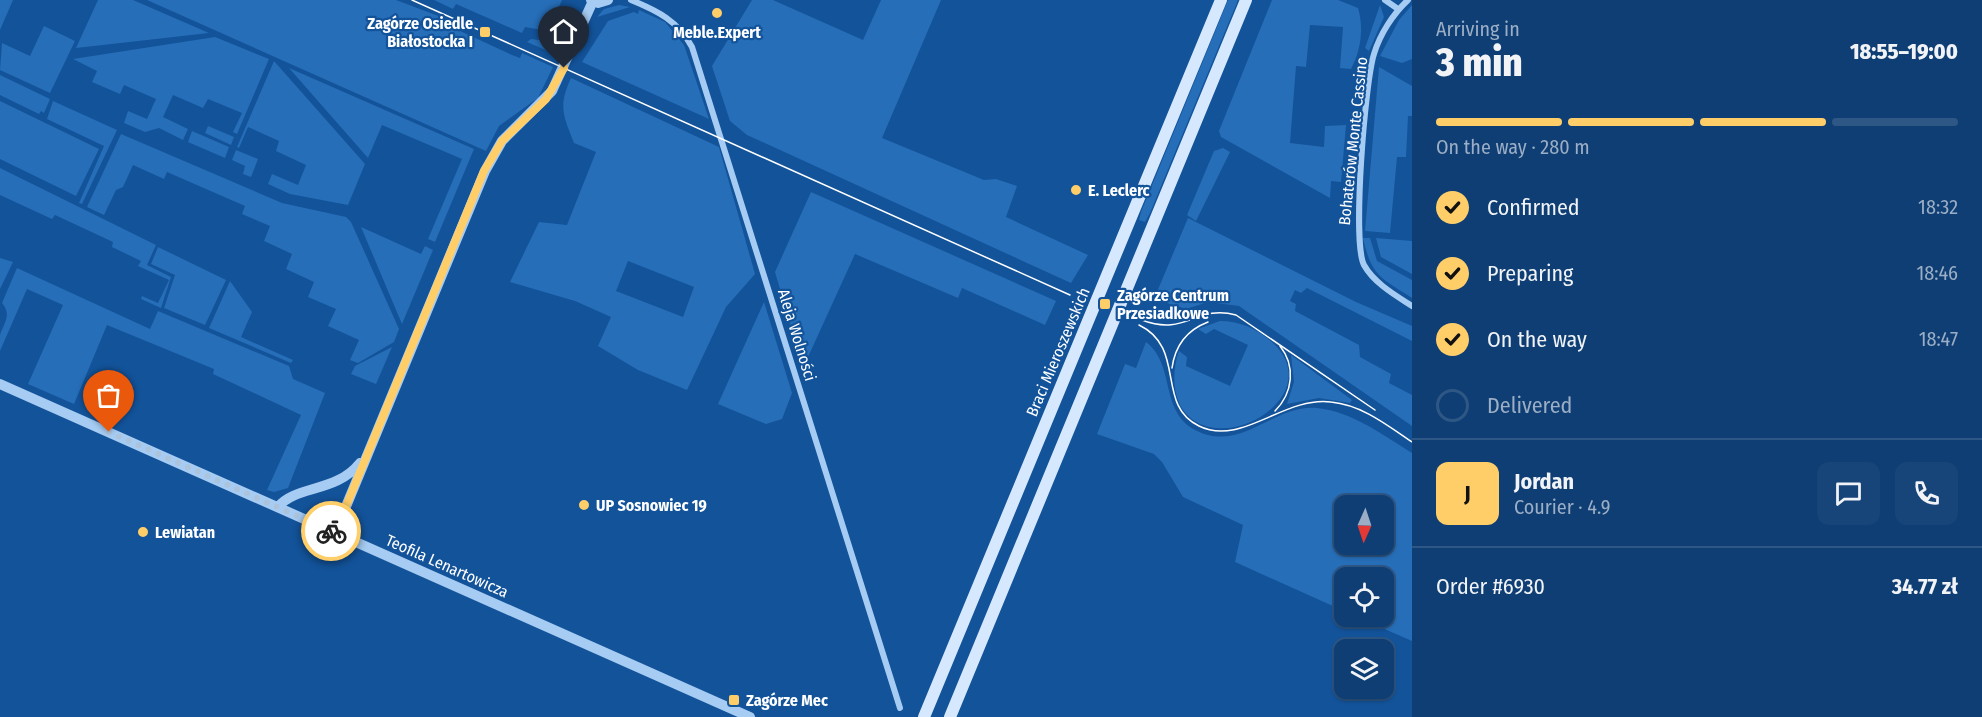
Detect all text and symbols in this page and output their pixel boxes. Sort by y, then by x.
pin [538,6,589,68]
marker: Meble.Expert [710,6,724,20]
place label: Zagórze Osiedle Białostocka I [367,14,473,51]
icon: home [547,15,580,48]
text: Arriving in [1436,17,1520,41]
place label: Meble.Expert [673,23,761,42]
marker: Zagórze Osiedle Białostocka I [478,25,492,39]
text: 18:55–19:00 [1850,38,1958,65]
text: 3 min [1436,40,1523,86]
street label: Bohaterów Monte Cassino [1335,56,1371,226]
text: On the way · 280 m [1436,135,1590,159]
place label: E. Leclerc [1088,181,1150,200]
marker: E. Leclerc [1069,183,1083,197]
icon: check [1436,191,1469,224]
text: Confirmed [1487,194,1580,221]
text: 18:32 [1918,195,1958,219]
icon: check [1436,257,1469,290]
text: Preparing [1487,260,1573,287]
text: 18:46 [1916,261,1958,285]
street label: Braci Mieroszewskich [1022,285,1094,419]
place label: Zagórze Centrum Przesiadkowe [1117,286,1229,323]
street label: Aleja Wolności [774,287,820,383]
marker: Zagórze Centrum Przesiadkowe [1098,297,1112,311]
icon: check [1436,323,1469,356]
text: On the way [1487,326,1587,353]
text: 18:47 [1919,327,1958,351]
pin [83,370,134,432]
icon: bag [92,379,125,412]
text: Delivered [1487,392,1572,419]
button: chat [1817,462,1880,525]
button: phone [1895,462,1958,525]
text: Jordan [1514,468,1574,495]
text: J [1464,480,1471,507]
north arrow [1334,495,1394,555]
map controls [1334,495,1394,699]
text: Courier · 4.9 [1514,495,1610,519]
place label: UP Sosnowiec 19 [596,496,707,515]
marker: UP Sosnowiec 19 [577,498,591,512]
courier [301,501,361,561]
icon: bike [315,515,348,548]
place label: Lewiatan [155,523,215,542]
marker: Lewiatan [136,525,150,539]
street label: Teofila Lenartowicza [383,530,511,602]
button: locate [1334,567,1394,627]
text: Order #6930 [1436,573,1545,600]
text: 34.77 zł [1892,573,1958,600]
button: layers [1334,639,1394,699]
place label: Zagórze Mec [746,691,828,710]
marker: Zagórze Mec [727,693,741,707]

